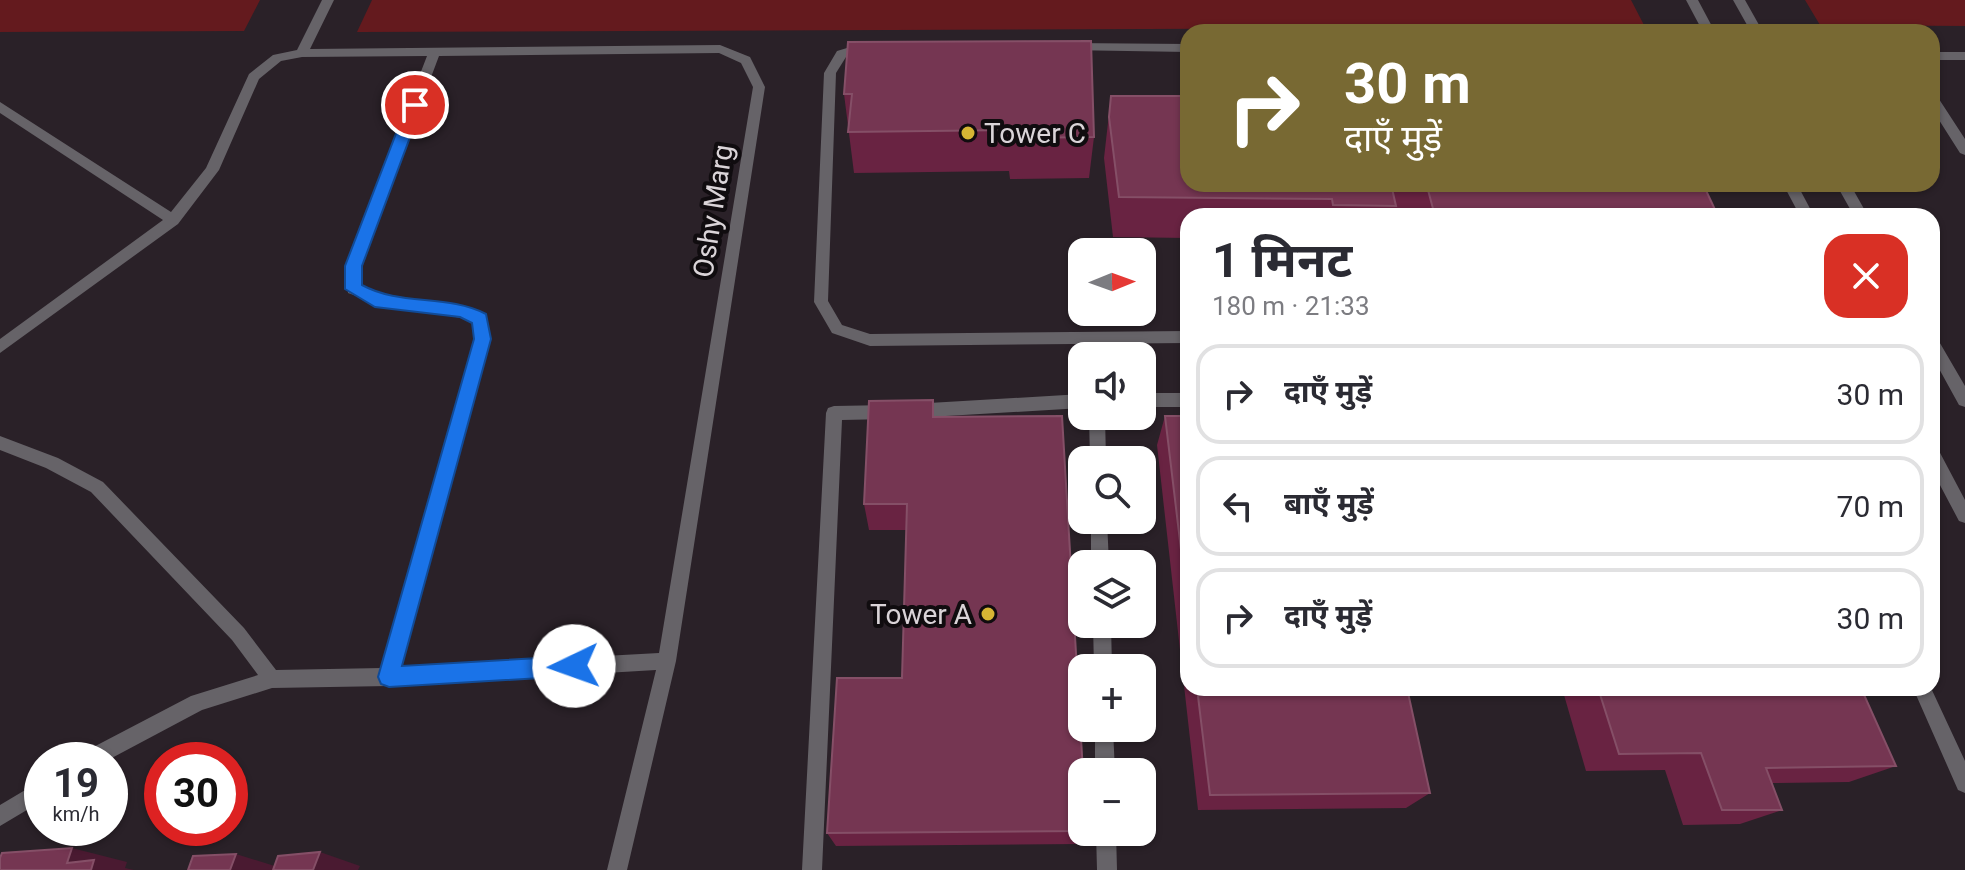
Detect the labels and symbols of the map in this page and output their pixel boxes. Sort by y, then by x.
pin [381,71,449,139]
place label: Tower C [984,117,1086,150]
marker: Tower C [959,124,977,142]
street label: Oshy Marg [686,142,740,280]
north arrow [1068,238,1156,326]
place label: Tower A [870,598,972,631]
marker: Tower A [979,605,997,623]
position arrow [532,624,616,708]
speed limit sign: 30 [144,742,248,846]

